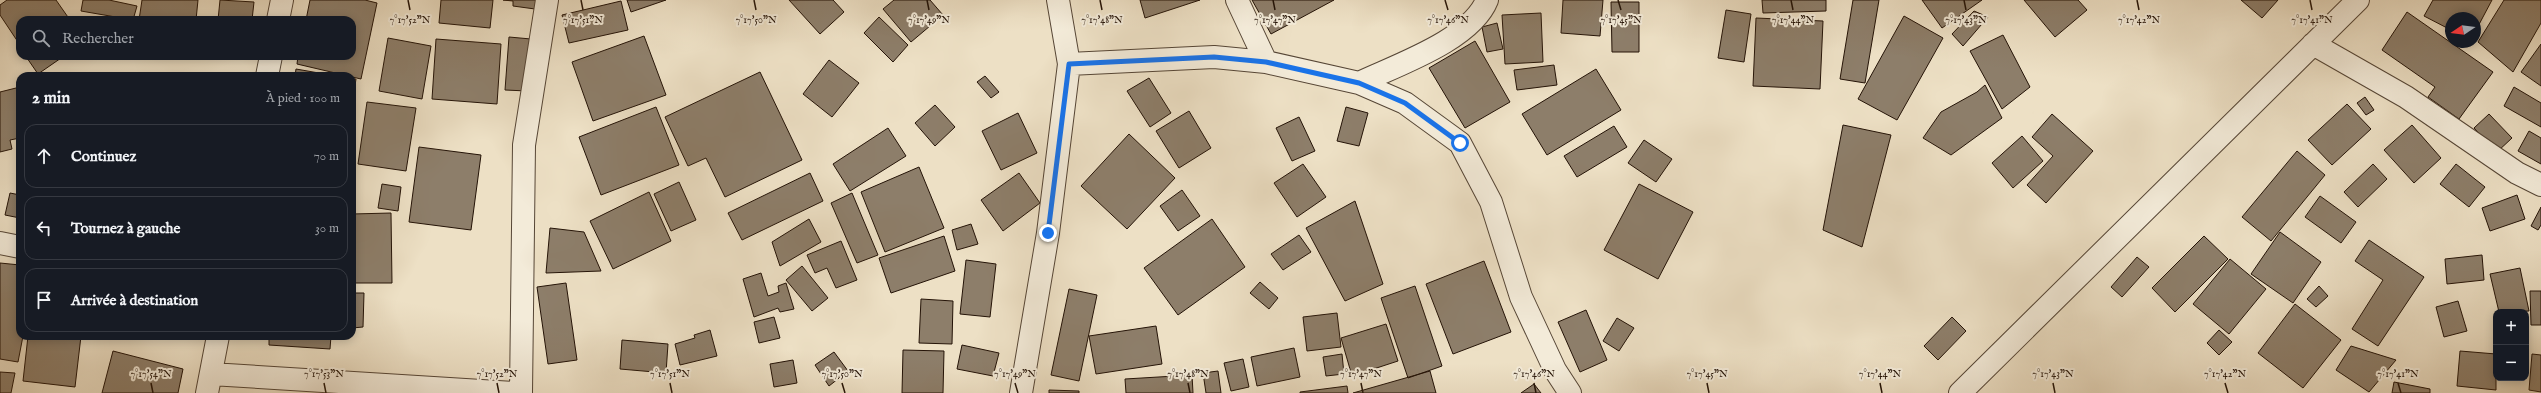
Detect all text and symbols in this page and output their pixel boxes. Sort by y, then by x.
north arrow [2445,12,2481,48]
text: 7°17'52"N [390,14,431,27]
text: 7°17'51"N [563,14,603,27]
text: 7°17'50"N [735,14,777,27]
text: 7°17'49"N [908,14,950,27]
text: 7°17'48"N [1081,14,1123,27]
text: 7°17'47"N [1254,14,1296,27]
text: 7°17'46"N [1427,14,1469,27]
text: 7°17'45"N [1600,14,1642,27]
text: 7°17'44"N [1772,14,1815,27]
text: 7°17'43"N [1945,14,1987,27]
text: 7°17'42"N [2118,14,2160,27]
text: 7°17'41"N [2291,14,2333,27]
search box [16,16,356,60]
icon: search [30,27,52,49]
text: Rechercher [62,29,134,48]
text: 2 min [32,88,70,109]
text: À pied · 100 m [266,90,340,107]
route start [1451,134,1469,152]
icon: ahead [33,145,55,167]
text: Continuez [71,147,136,166]
text: 70 m [314,148,339,165]
icon: left [33,217,55,239]
text: Tournez à gauche [71,219,180,238]
text: 30 m [315,220,339,237]
route end [1039,224,1057,242]
icon: arrive [33,289,55,311]
text: Arrivée à destination [71,291,198,310]
map controls [2493,309,2529,381]
button: + [2493,309,2529,345]
button: − [2493,345,2529,381]
text: 7°17'54"N [130,368,172,381]
text: 7°17'53"N [304,368,344,381]
text: 7°17'52"N [477,368,518,381]
text: 7°17'51"N [650,368,690,381]
text: 7°17'50"N [821,368,863,381]
text: 7°17'49"N [994,368,1036,381]
text: 7°17'48"N [1167,368,1209,381]
text: 7°17'47"N [1340,368,1382,381]
text: 7°17'46"N [1513,368,1555,381]
text: 7°17'45"N [1686,368,1728,381]
text: 7°17'44"N [1859,368,1902,381]
text: 7°17'43"N [2032,368,2074,381]
text: 7°17'42"N [2204,368,2246,381]
text: 7°17'41"N [2377,368,2419,381]

